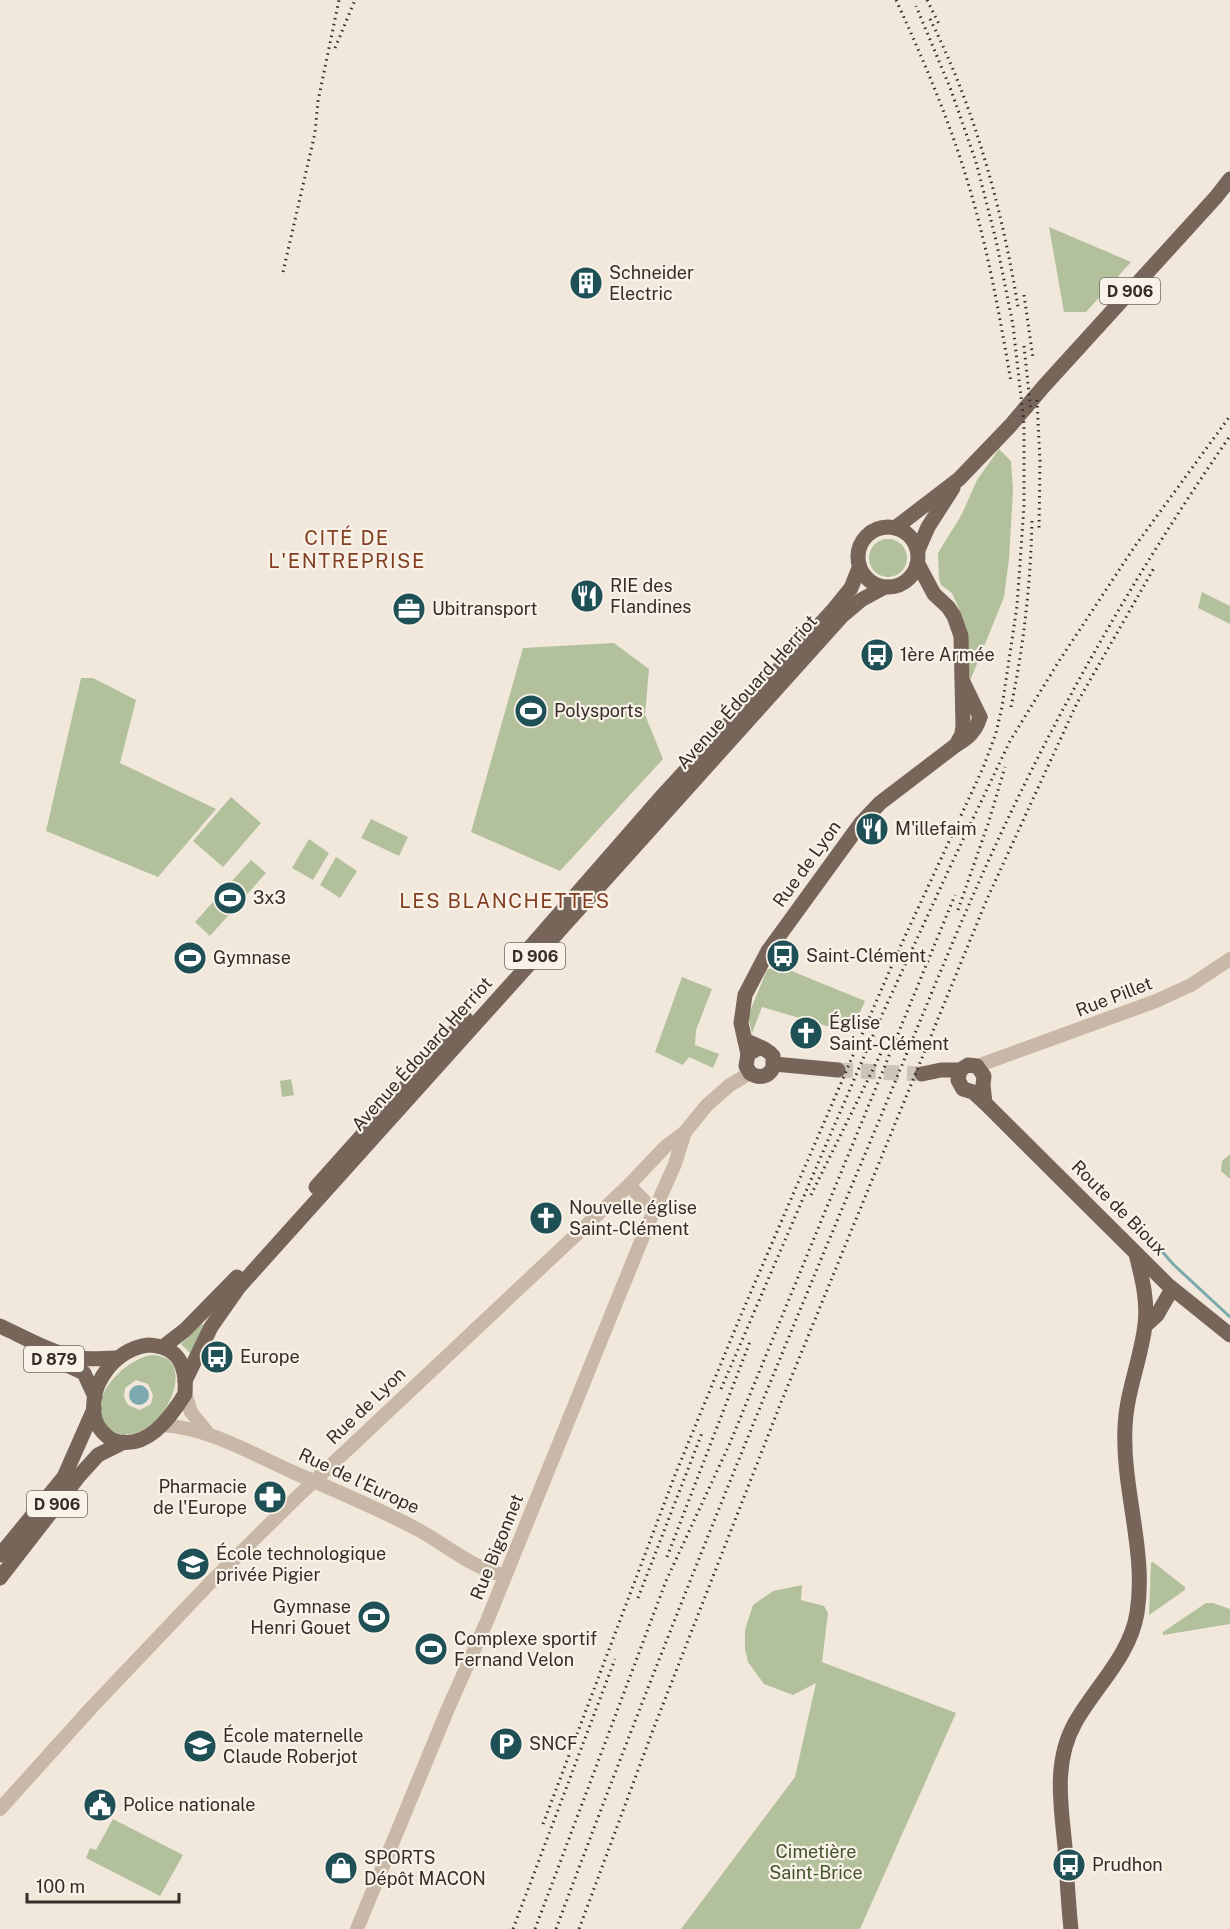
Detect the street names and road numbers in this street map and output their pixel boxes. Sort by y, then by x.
road number: D 906 [1100,278,1160,304]
street label: Avenue Édouard Herriot [671,610,821,773]
street label: Rue de Lyon [768,816,845,911]
road number: D 906 [505,943,565,969]
street label: Avenue Édouard Herriot [346,972,496,1135]
street label: Rue Pillet [1073,972,1155,1021]
street label: Route de Bioux [1067,1156,1171,1260]
road number: D 879 [24,1346,84,1372]
street label: Rue de Lyon [322,1363,409,1448]
street label: Rue de l'Europe [296,1443,423,1518]
road number: D 906 [27,1491,87,1517]
street label: Rue Bigonnet [466,1491,527,1603]

